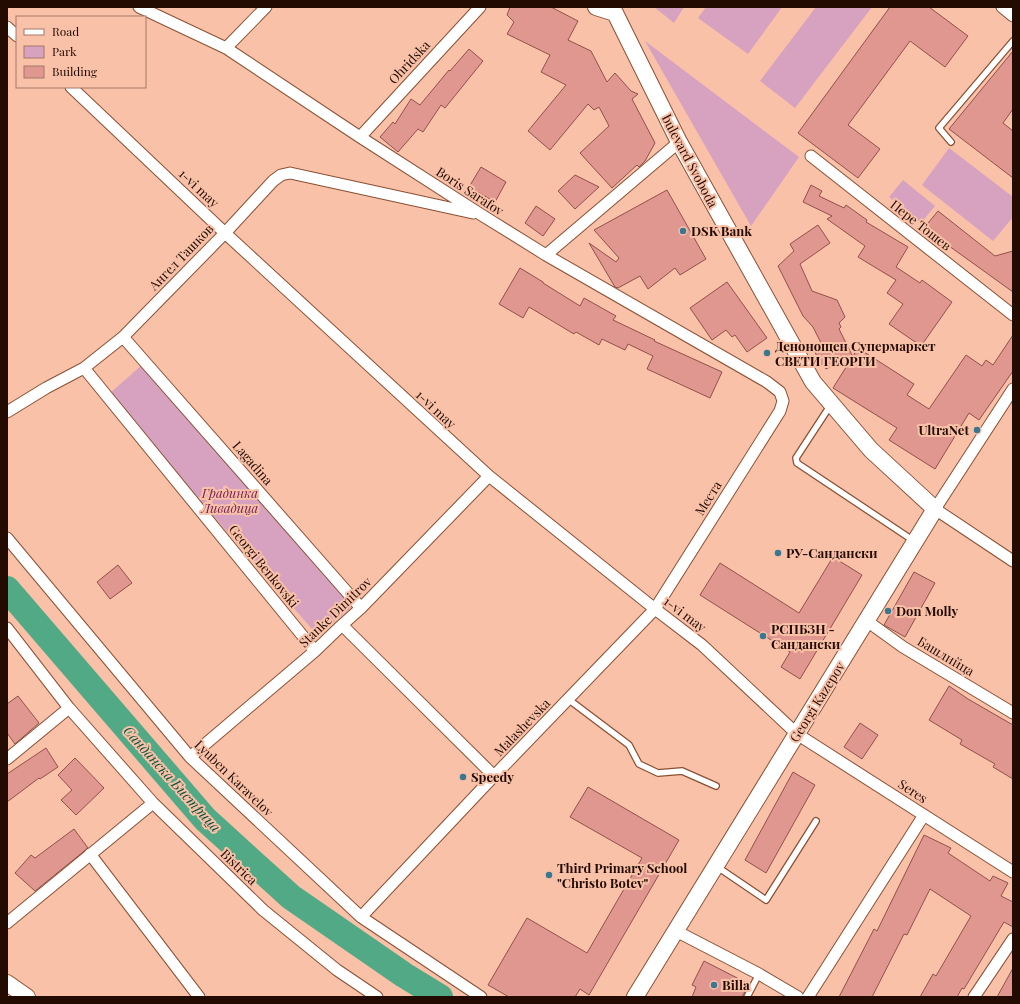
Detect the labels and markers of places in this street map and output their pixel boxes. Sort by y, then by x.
place label: DSK Bank [691,222,752,239]
marker: DSK Bank [678,226,688,236]
place label: Денонощен Супермаркет СВЕТИ ГЕОРГИ [775,337,936,369]
marker: Денонощен Супермаркет СВЕТИ ГЕОРГИ [762,348,772,358]
place label: UltraNet [919,421,969,438]
marker: UltraNet [972,425,982,435]
place label: РУ-Сандански [786,544,878,561]
marker: РУ-Сандански [773,548,783,558]
place label: Don Molly [896,602,959,619]
marker: Don Molly [883,606,893,616]
place label: РСПБЗН - Сандански [771,620,841,652]
marker: РСПБЗН - Сандански [758,631,768,641]
place label: Speedy [471,768,514,785]
marker: Speedy [458,772,468,782]
place label: Third Primary School "Christo Botev" [557,859,687,891]
marker: Third Primary School "Christo Botev" [544,870,554,880]
place label: Billa [722,976,750,993]
marker: Billa [709,980,719,990]

